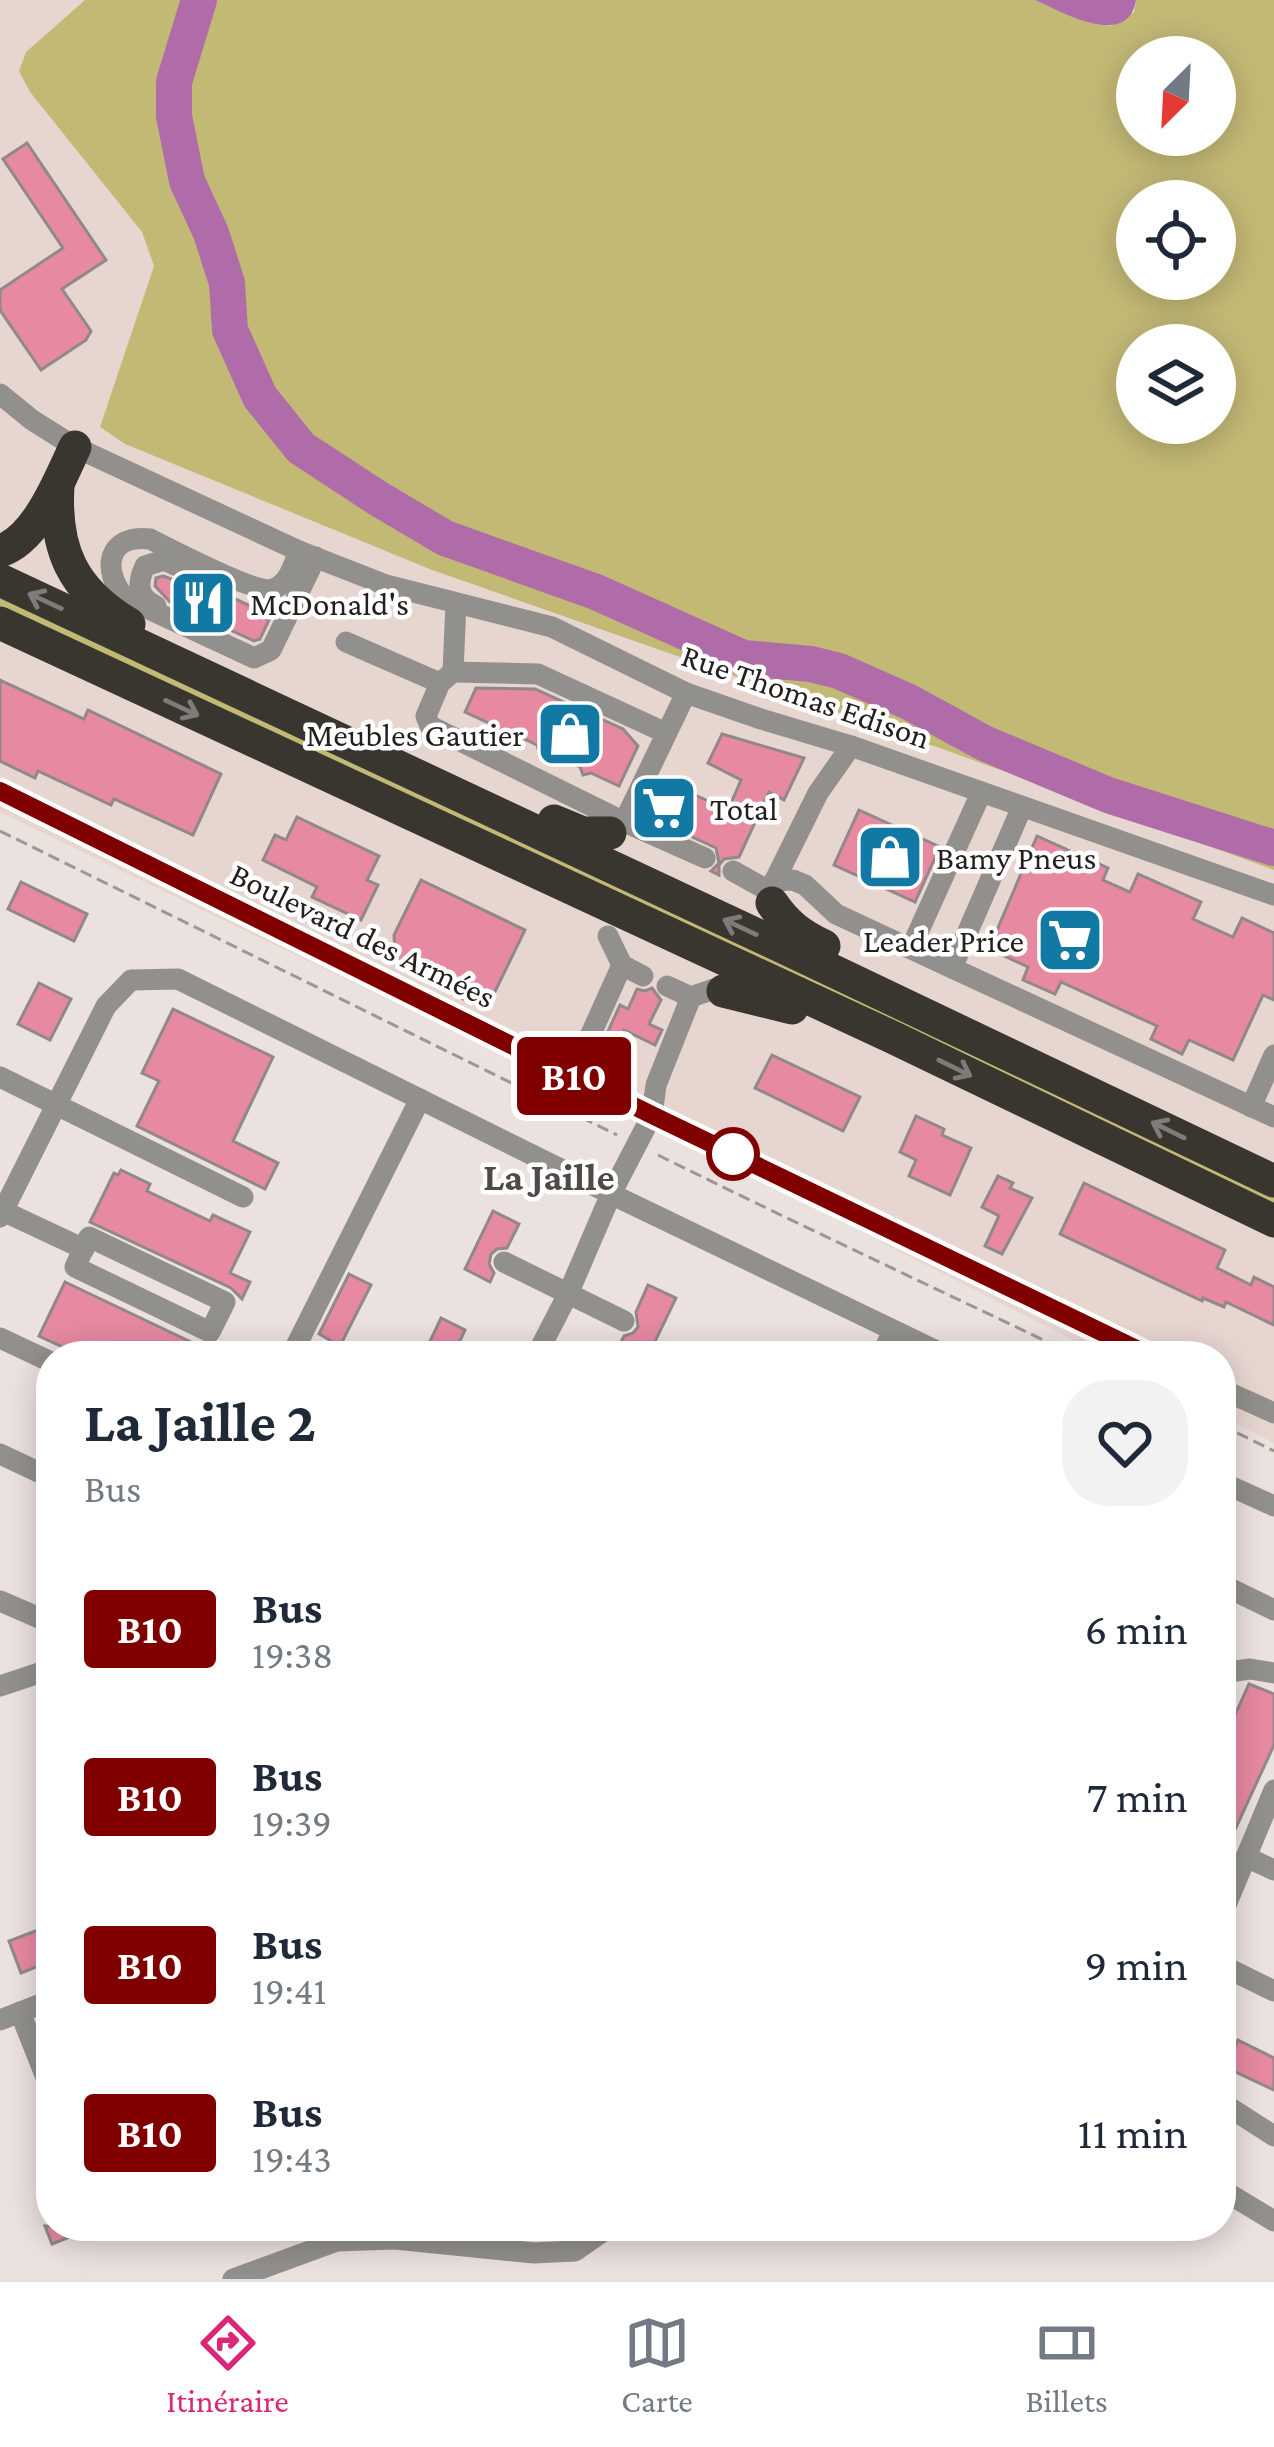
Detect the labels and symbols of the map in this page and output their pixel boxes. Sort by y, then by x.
north arrow [1116,36,1236,156]
restaurant icon: McDonald's [168,568,238,638]
place label: McDonald's [250,585,409,622]
one-way arrow [28,589,64,611]
street label: Rue Thomas Edison [677,636,935,756]
one-way arrow [163,698,199,720]
shop icon: Meubles Gautier [535,699,605,769]
place label: Meubles Gautier [306,716,524,753]
supermarket icon: Total [629,773,699,843]
place label: Total [710,790,778,827]
shop icon: Bamy Pneus [855,822,925,892]
place label: Bamy Pneus [936,839,1096,876]
street label: Boulevard des Armées [225,855,501,1015]
supermarket icon: Leader Price [1035,905,1105,975]
one-way arrow [723,915,759,937]
place label: Leader Price [863,922,1024,959]
line badge: B10 [505,1037,643,1115]
one-way arrow [937,1057,972,1080]
one-way arrow [1151,1118,1186,1141]
unlabelled marker [708,1129,758,1179]
district label: La Jaille [483,1155,615,1198]

